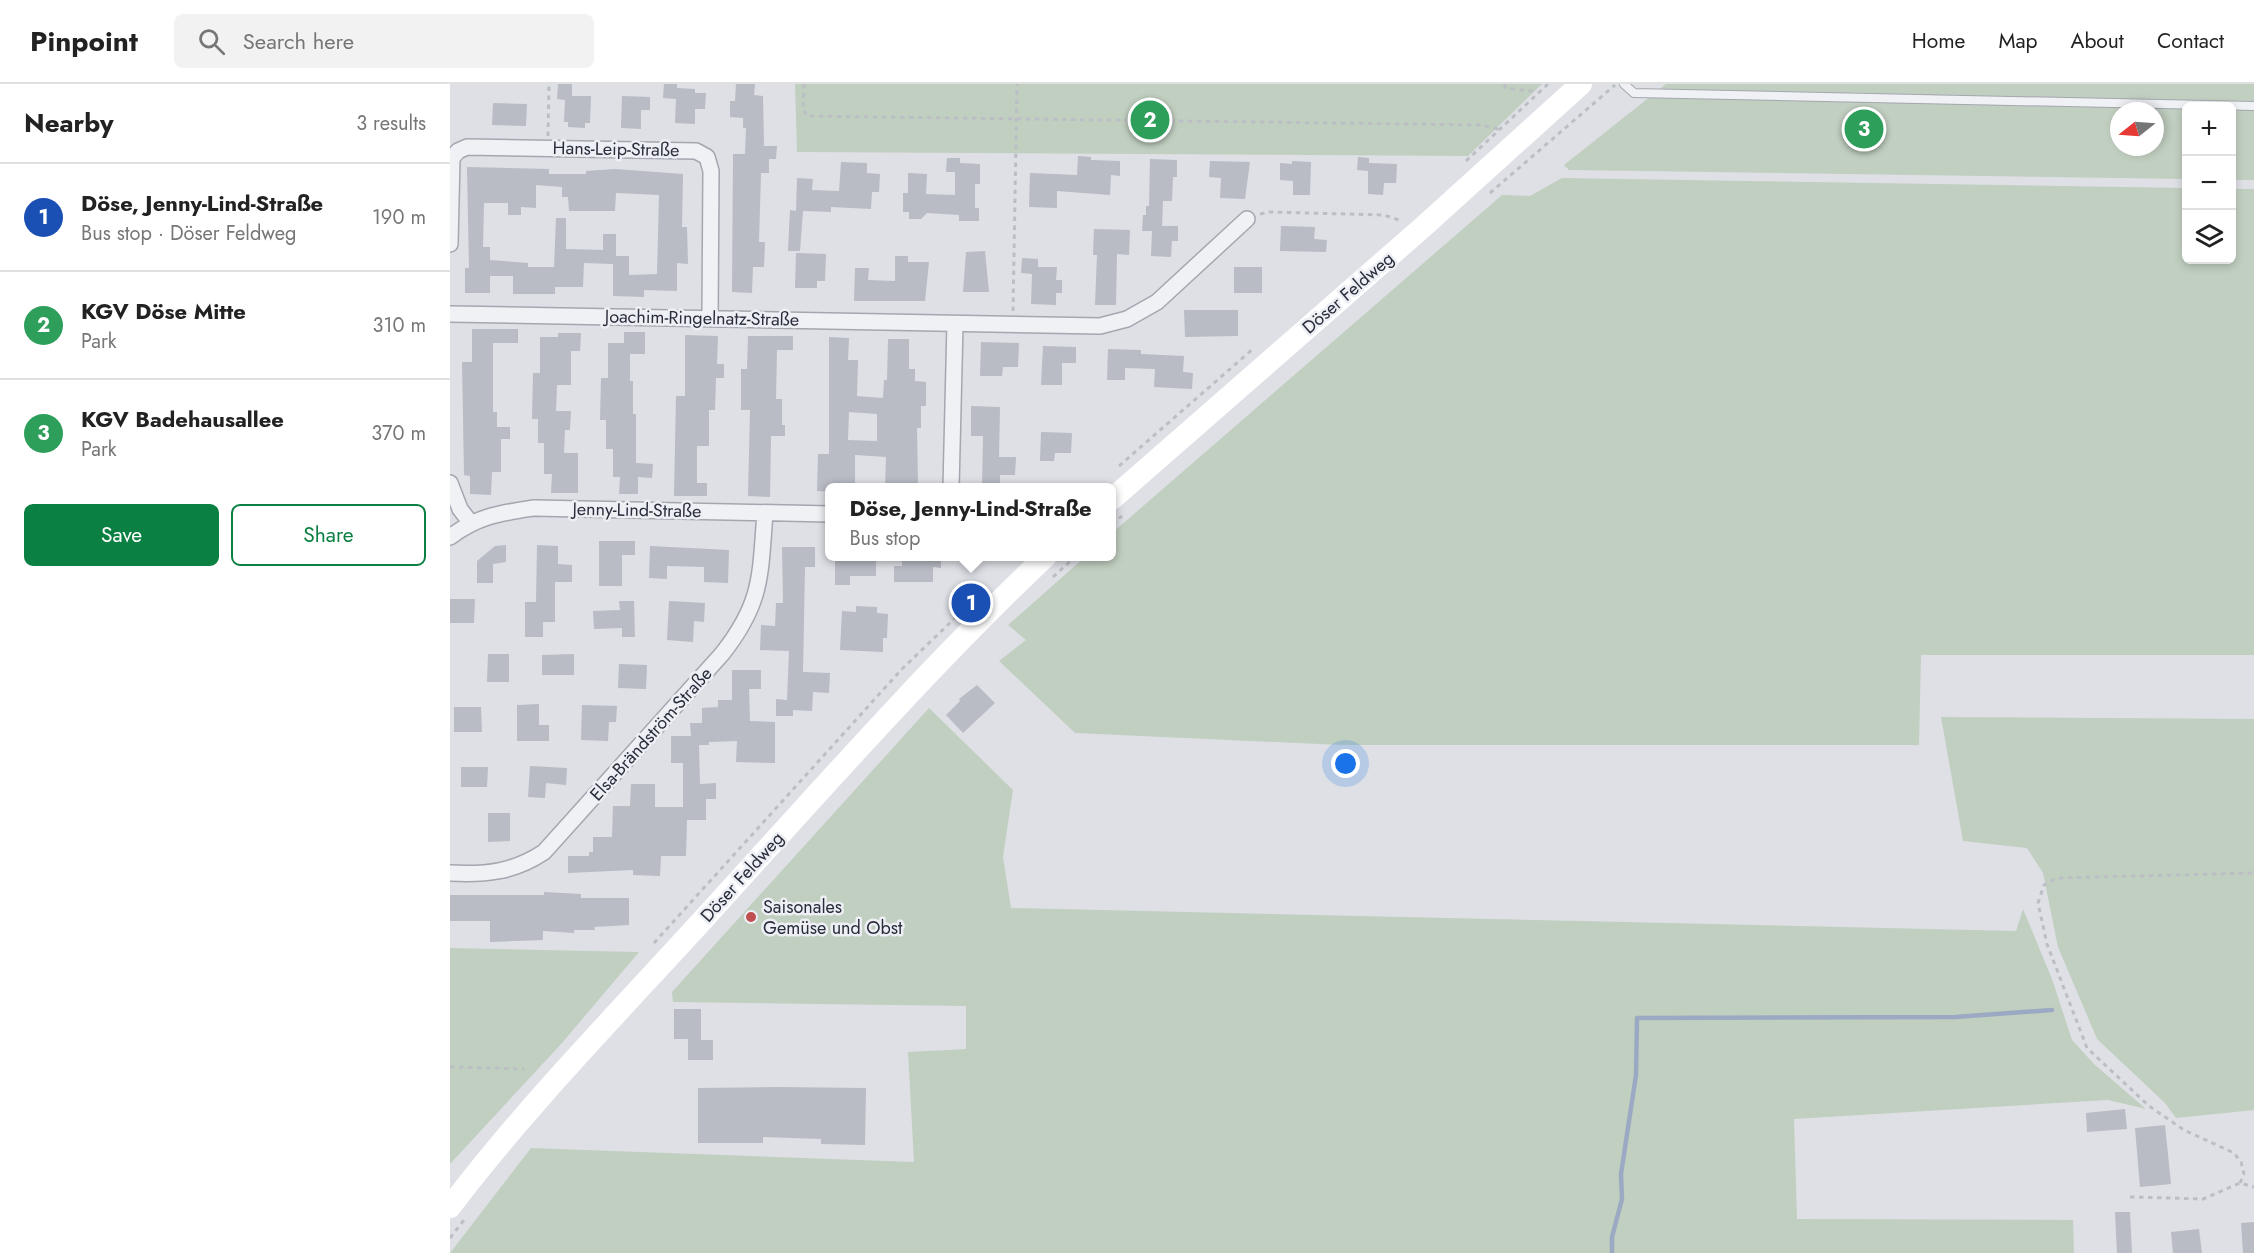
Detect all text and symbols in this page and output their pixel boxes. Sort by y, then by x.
search box [174,14,594,68]
text: Pinpoint [30,21,138,62]
icon: search [195,25,228,58]
text: Search here [243,25,354,57]
text: Home [1912,26,1965,56]
text: Map [1998,26,2038,56]
text: About [2071,26,2124,56]
text: Contact [2157,26,2224,56]
pin: 2 [1130,98,1170,142]
north arrow [2110,102,2164,156]
map controls [2182,102,2236,264]
button: + [2182,102,2236,156]
text: Nearby [24,104,113,142]
pin: 3 [1844,106,1884,152]
text: 3 results [356,109,426,138]
street label: Hans-Leip-Straße [553,135,679,163]
button: − [2182,156,2236,210]
text: Döse, Jenny-Lind-Straße [81,187,323,219]
text: 1 [38,203,49,232]
text: 190 m [372,203,426,232]
button: layers [2182,210,2236,264]
text: Bus stop · Döser Feldweg [81,219,296,248]
street label: Döser Feldweg [1297,246,1399,340]
text: KGV Döse Mitte [81,295,246,327]
street label: Joachim-Ringelnatz-Straße [603,303,799,333]
text: 2 [37,311,50,340]
text: 310 m [372,311,426,340]
text: Park [81,327,117,356]
text: KGV Badehausallee [81,403,284,435]
text: 3 [37,419,50,448]
text: 370 m [371,419,426,448]
text: Park [81,435,117,464]
popup [825,483,1116,561]
text: Döse, Jenny-Lind-Straße [849,492,1092,524]
street label: Jenny-Lind-Straße [570,496,702,524]
button: Save [24,504,219,566]
button: Share [231,504,426,566]
text: Bus stop [849,524,920,553]
pin: 1 [952,580,990,626]
street label: Elsa-Brändström-Straße [584,661,718,807]
your location [1331,749,1360,778]
street label: Döser Feldweg [694,826,790,928]
place label: Saisonales Gemüse und Obst [763,894,903,941]
marker: Saisonales Gemüse und Obst [744,910,758,924]

